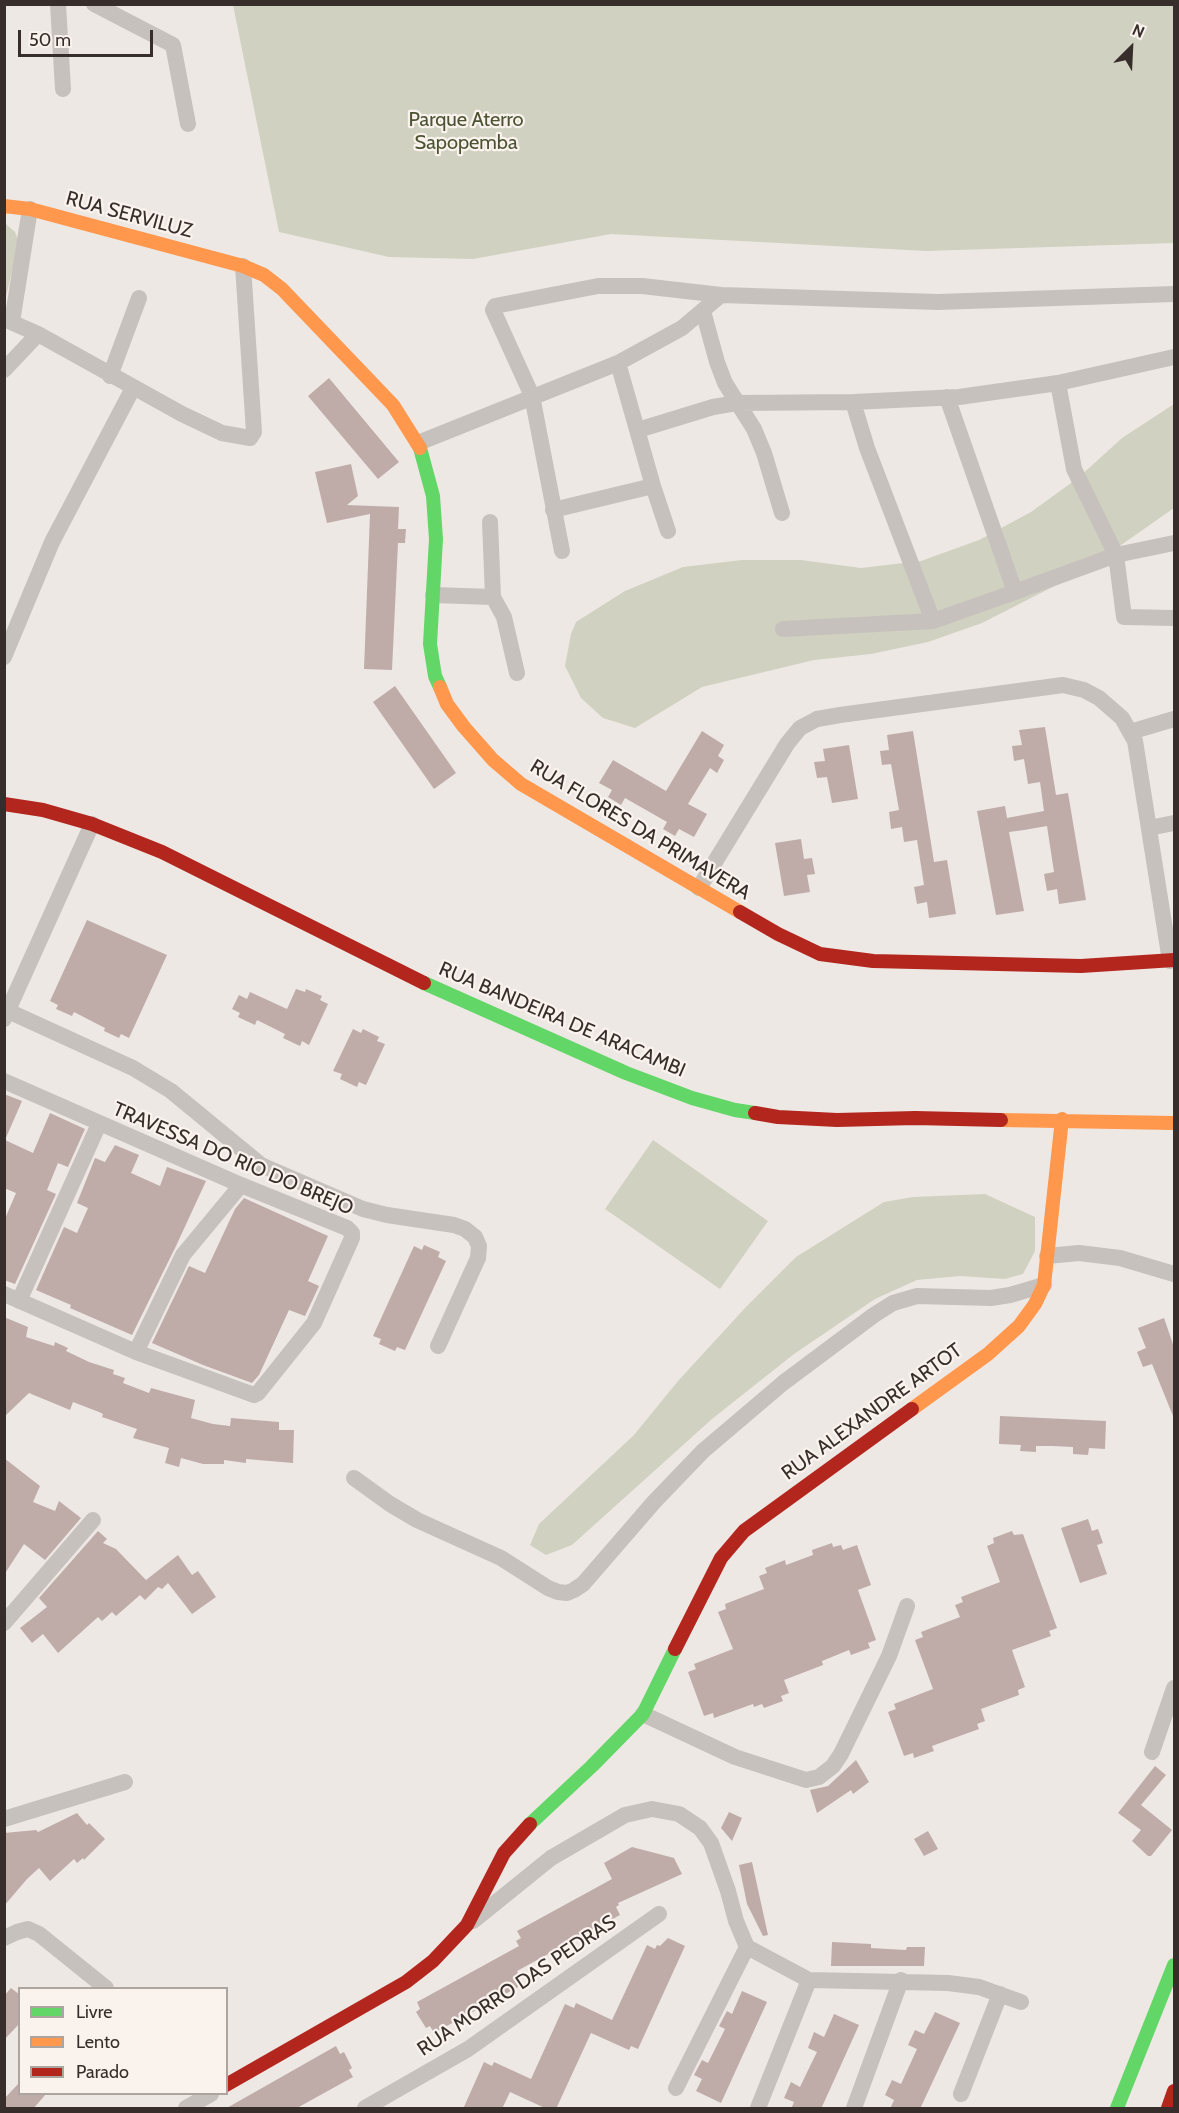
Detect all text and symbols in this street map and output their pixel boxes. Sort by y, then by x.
scale bar [21,18,156,56]
north arrow [1101,18,1161,78]
text: N [1129,20,1148,42]
text: 50 m [29,29,71,51]
park label: Parque Aterro Sapopemba [408,108,524,155]
street label: RUA SERVILUZ [63,187,195,243]
street label: RUA FLORES DA PRIMAVERA [526,755,754,905]
street label: RUA BANDEIRA DE ARACAMBI [435,957,689,1083]
street label: TRAVESSA DO RIO DO BREJO [109,1097,357,1221]
street label: RUA ALEXANDRE ARTOT [777,1339,967,1485]
street label: RUA MORRO DAS PEDRAS [413,1910,621,2062]
legend [18,1987,228,2095]
text: Livre [76,2001,112,2023]
text: Lento [76,2031,120,2053]
text: Parado [76,2061,129,2083]

